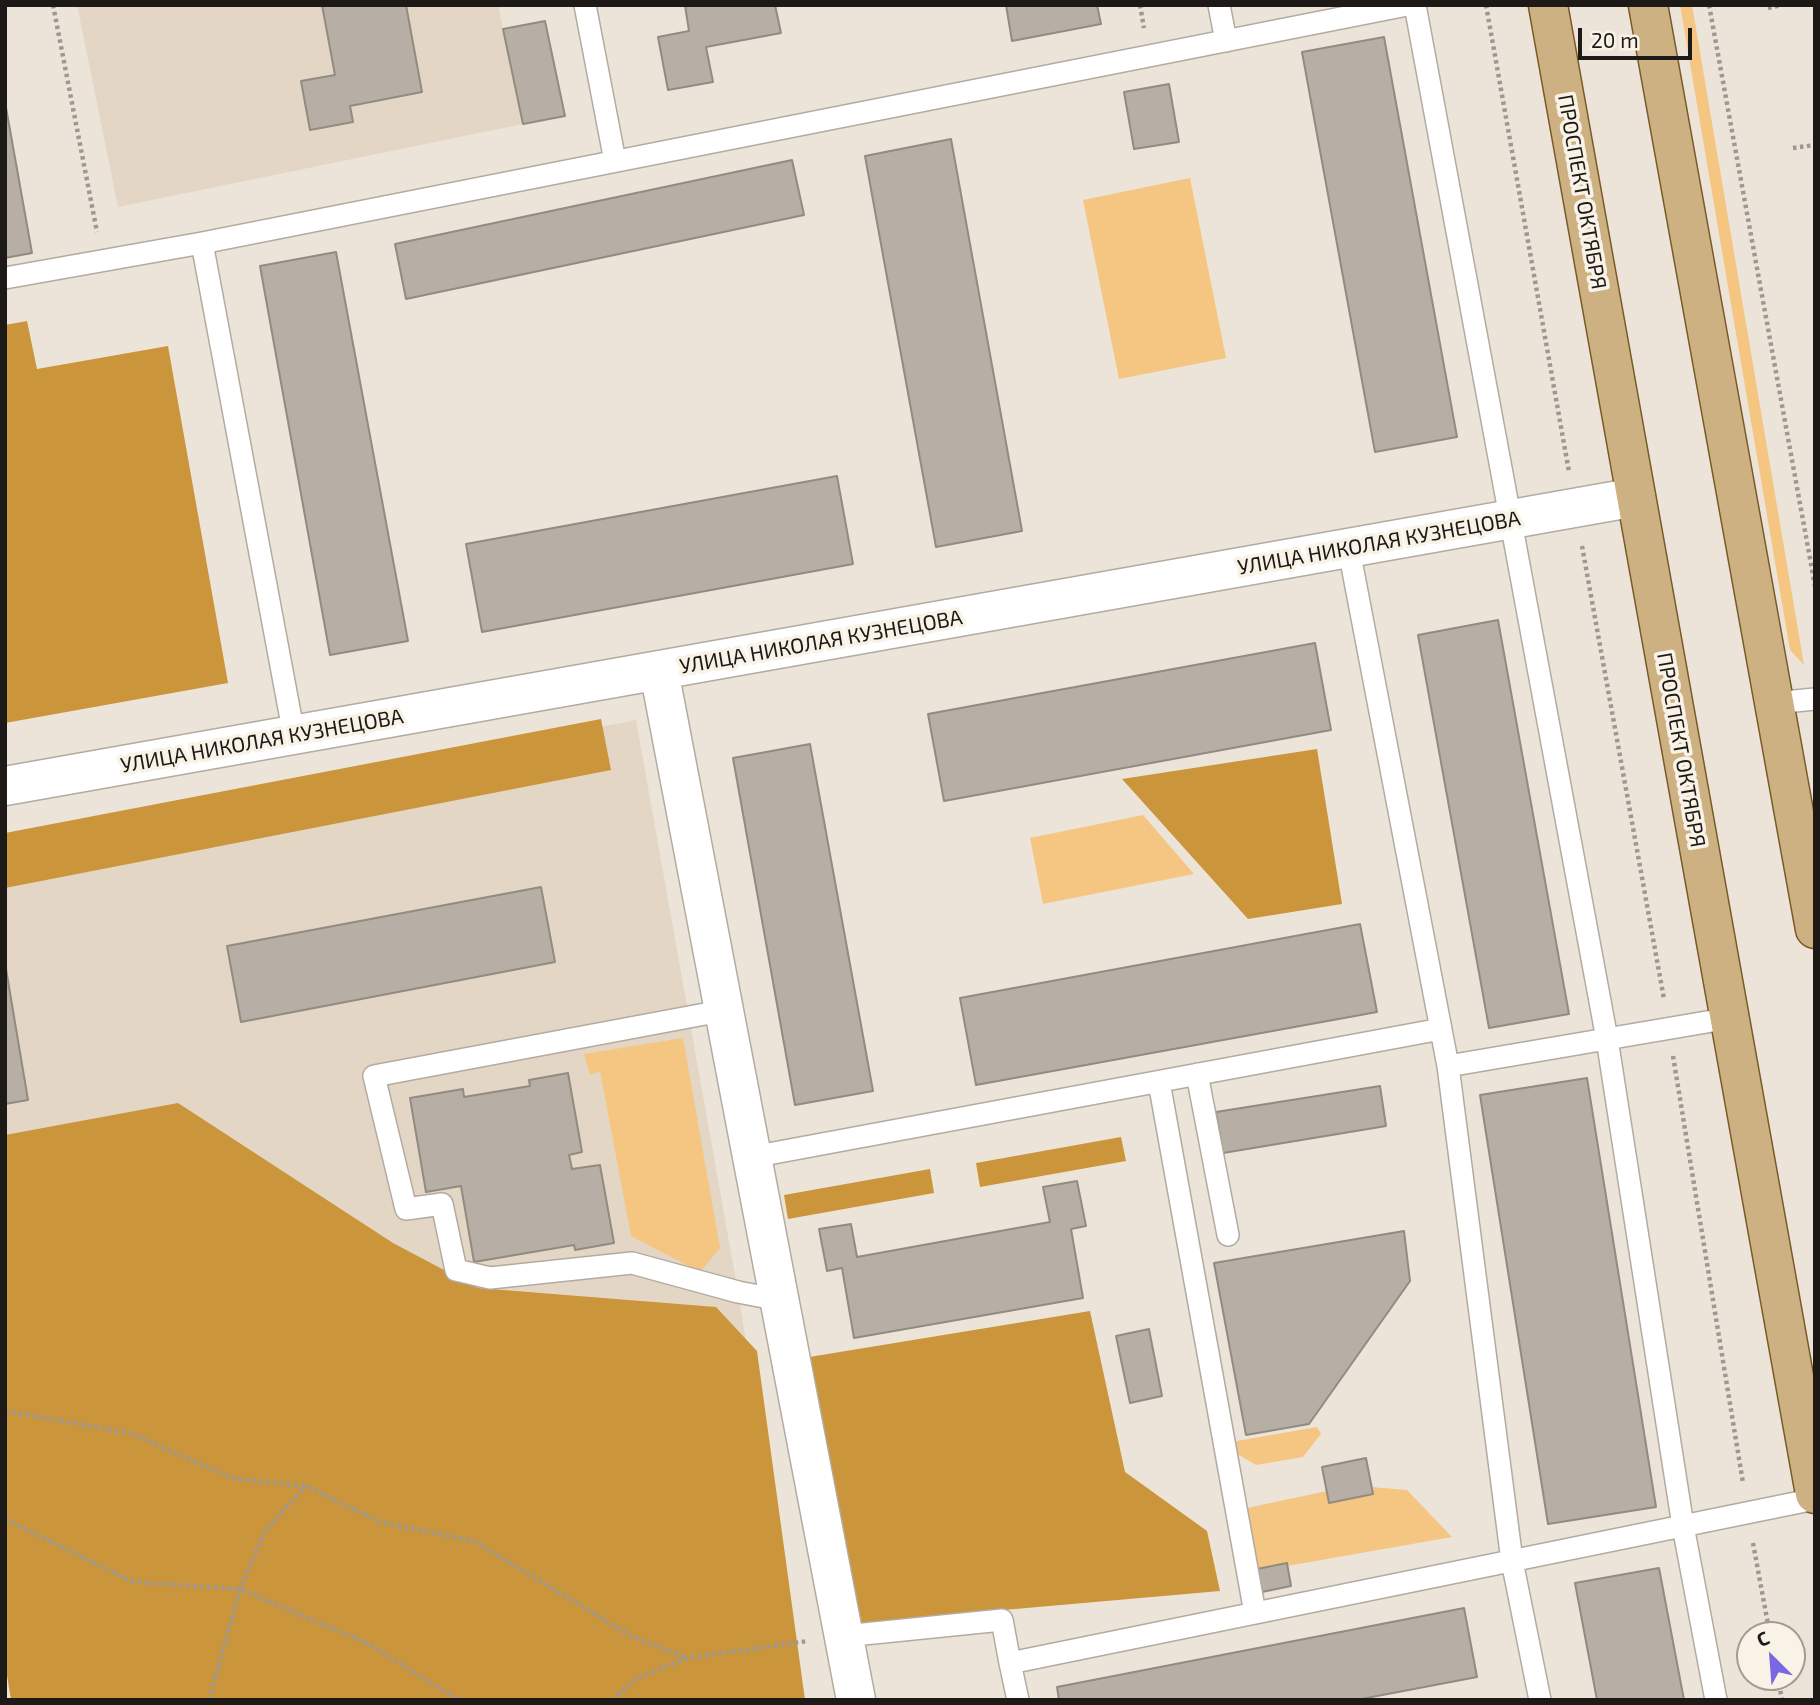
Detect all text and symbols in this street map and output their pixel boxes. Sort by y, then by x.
scale bar [1582,14,1696,58]
text: 20 m [1591,27,1639,52]
street label: ПРОСПЕКТ ОКТЯБРЯ [1552,93,1612,291]
street label: УЛИЦА НИКОЛАЯ КУЗНЕЦОВА [1236,506,1522,580]
street label: УЛИЦА НИКОЛАЯ КУЗНЕЦОВА [678,605,964,679]
street label: ПРОСПЕКТ ОКТЯБРЯ [1651,651,1711,849]
street label: УЛИЦА НИКОЛАЯ КУЗНЕЦОВА [119,704,405,778]
north arrow [1736,1621,1806,1691]
text: С [1753,1626,1773,1651]

